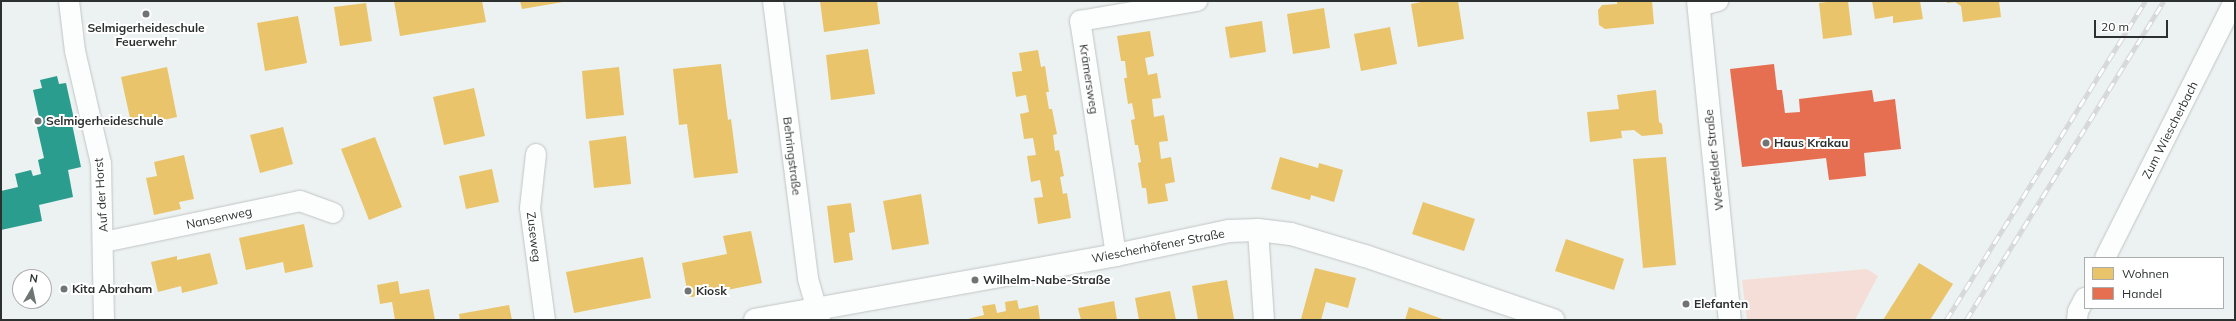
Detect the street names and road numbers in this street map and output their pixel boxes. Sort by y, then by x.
street label: Krämersweg [1076,43,1102,115]
street label: Zum Wiescherbach [2139,79,2201,181]
street label: Weetfelder Straße [1702,109,1726,211]
street label: Behringstraße [780,116,804,196]
street label: Auf der Horst [91,157,111,233]
street label: Nansenweg [185,204,253,232]
street label: Zuseweg [524,211,544,263]
street label: Wiescherhöfener Straße [1090,226,1226,266]

